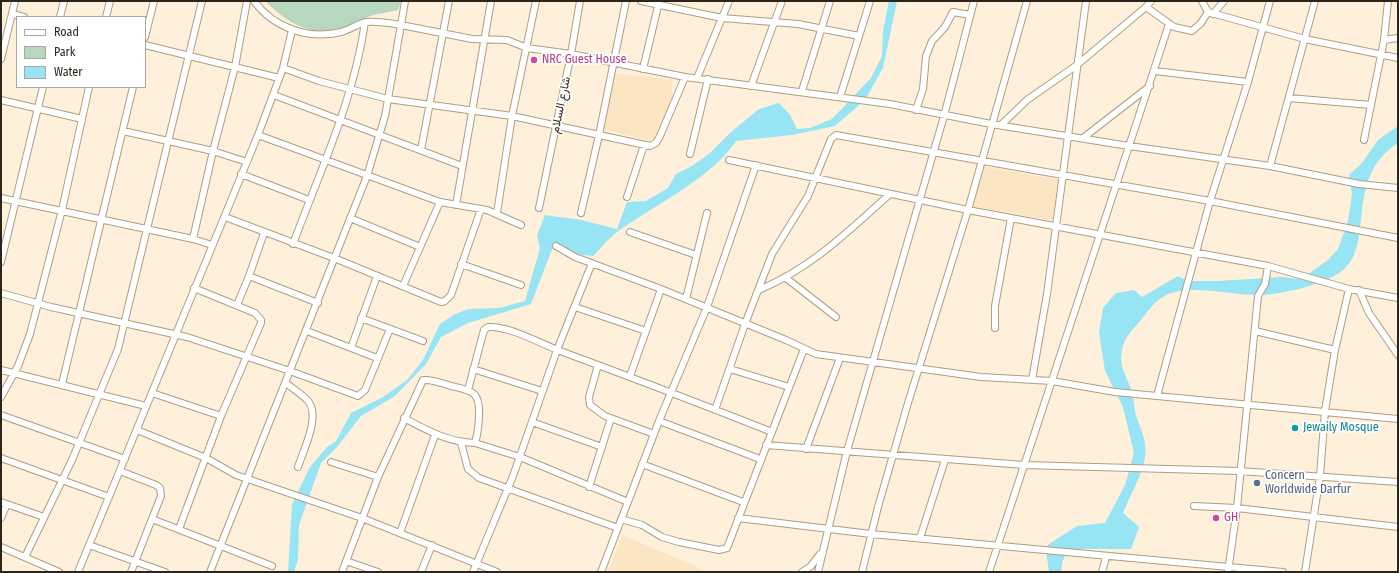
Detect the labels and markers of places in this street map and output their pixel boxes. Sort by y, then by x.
place label: NRC Guest House [542,53,626,67]
marker: NRC Guest House [529,55,539,65]
place label: Jewaily Mosque [1303,421,1379,435]
marker: Jewaily Mosque [1290,423,1300,433]
place label: Concern Worldwide Darfur [1265,469,1351,497]
marker: Concern Worldwide Darfur [1252,478,1262,488]
place label: GH [1224,511,1238,525]
marker: GH [1211,513,1221,523]

